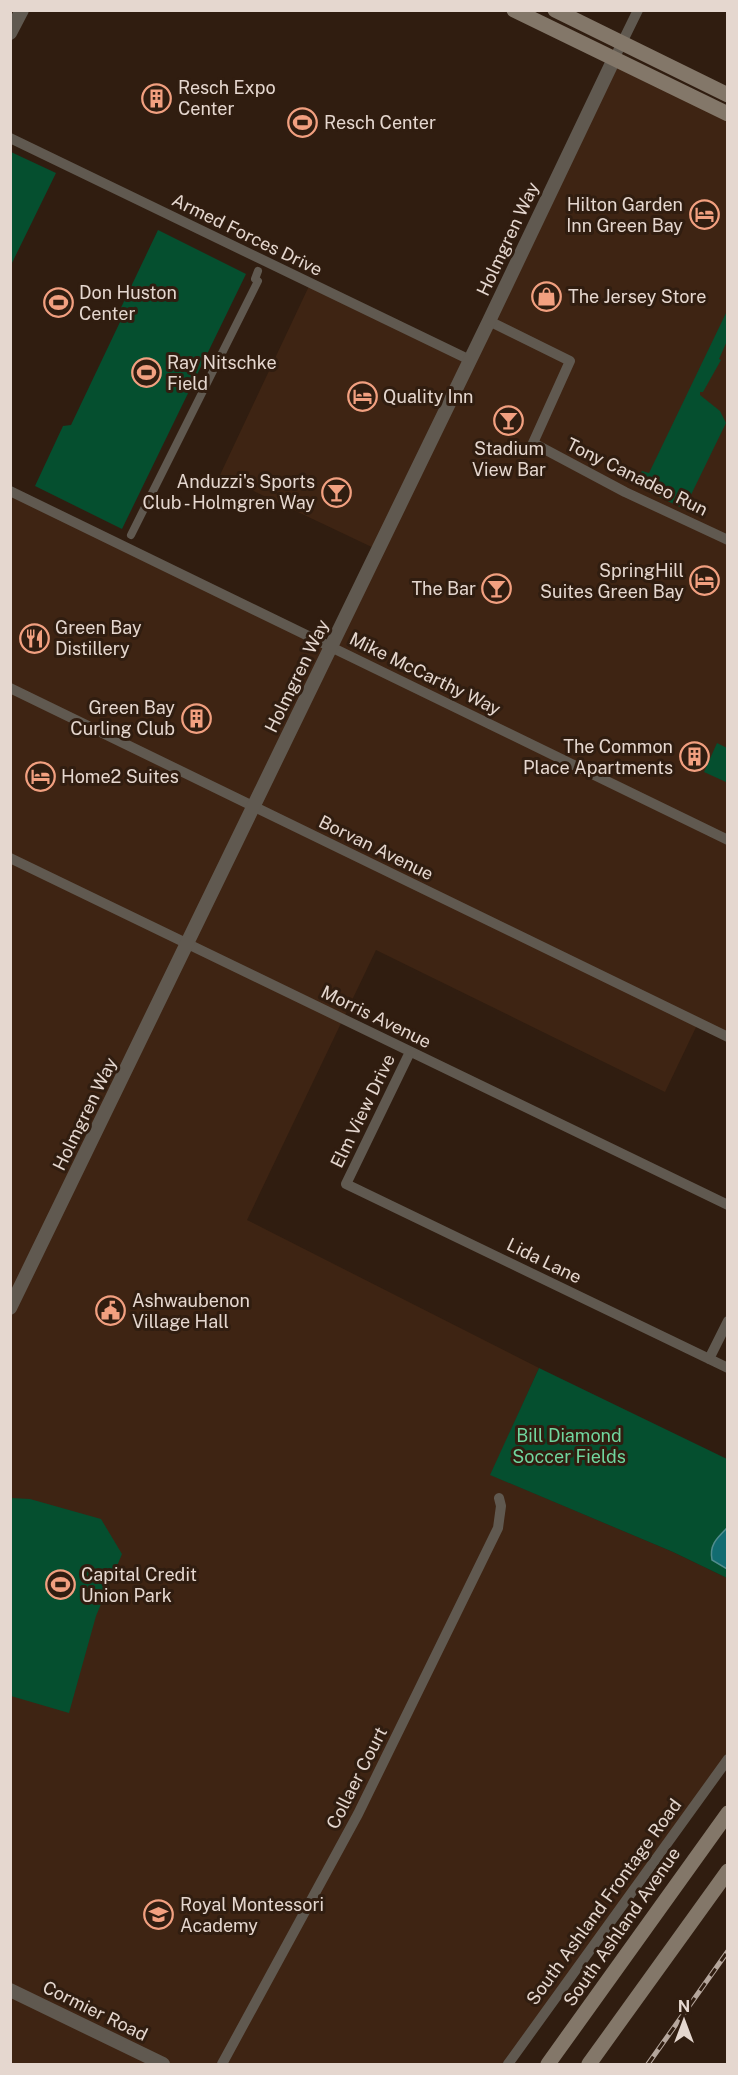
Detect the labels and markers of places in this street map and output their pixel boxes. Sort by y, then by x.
place label: Resch Expo Center [178,77,276,119]
building icon: Resch Expo Center [141,82,173,114]
sports icon: Resch Center [287,107,319,139]
place label: Resch Center [324,112,436,133]
place label: Hilton Garden Inn Green Bay [566,194,683,236]
hotel icon: Hilton Garden Inn Green Bay [688,199,720,231]
shop icon: The Jersey Store [531,281,563,313]
place label: Don Huston Center [79,282,177,324]
place label: The Jersey Store [568,286,707,307]
sports icon: Don Huston Center [42,287,74,319]
place label: Ray Nitschke Field [167,352,277,394]
sports icon: Ray Nitschke Field [130,357,162,389]
hotel icon: Quality Inn [346,381,378,413]
place label: Quality Inn [383,386,474,407]
bar icon: Stadium View Bar [493,404,525,436]
place label: Stadium View Bar [472,438,546,480]
place label: Anduzzi's Sports Club - Holmgren Way [143,471,315,513]
bar icon: Anduzzi's Sports Club - Holmgren Way [320,476,352,508]
place label: SpringHill Suites Green Bay [540,560,684,602]
hotel icon: SpringHill Suites Green Bay [689,565,721,597]
bar icon: The Bar [481,573,513,605]
place label: The Bar [411,578,476,599]
place label: Green Bay Distillery [55,617,142,659]
restaurant icon: Green Bay Distillery [18,622,50,654]
place label: Green Bay Curling Club [70,697,175,739]
building icon: Green Bay Curling Club [180,702,212,734]
place label: The Common Place Apartments [523,736,673,778]
building icon: The Common Place Apartments [678,741,710,773]
hotel icon: Home2 Suites [24,761,56,793]
place label: Home2 Suites [61,766,179,787]
place label: Ashwaubenon Village Hall [132,1290,250,1332]
public building icon: Ashwaubenon Village Hall [95,1295,127,1327]
place label: Capital Credit Union Park [81,1564,197,1606]
sports icon: Capital Credit Union Park [44,1569,76,1601]
place label: Royal Montessori Academy [180,1894,324,1936]
school or university icon: Royal Montessori Academy [143,1899,175,1931]

